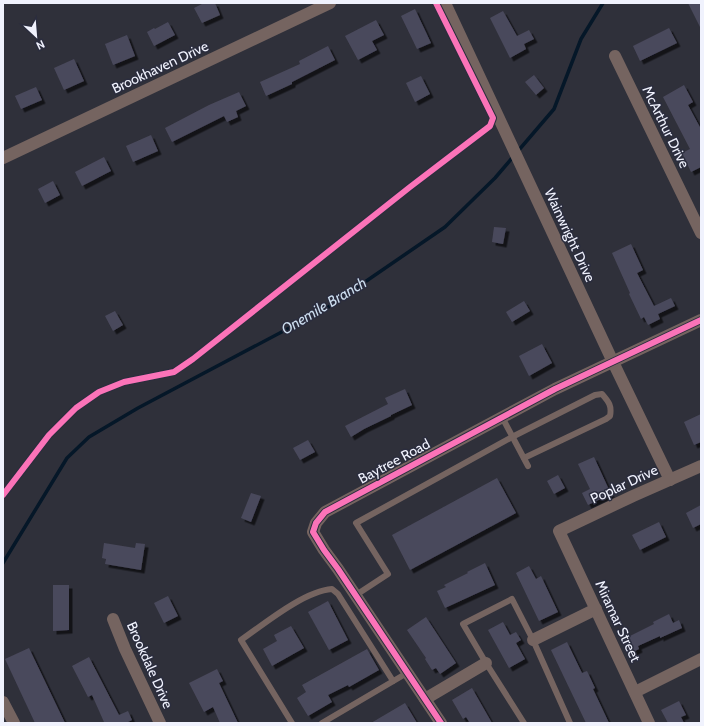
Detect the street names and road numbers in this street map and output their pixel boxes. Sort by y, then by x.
street label: Brookhaven Drive [109,37,211,97]
street label: McArthur Drive [638,83,694,171]
street label: Wainwright Drive [540,185,600,285]
street label: Baytree Road [355,435,433,487]
street label: Poplar Drive [587,461,661,507]
street label: Miramar Street [591,577,645,665]
street label: Brookdale Drive [123,619,177,711]

